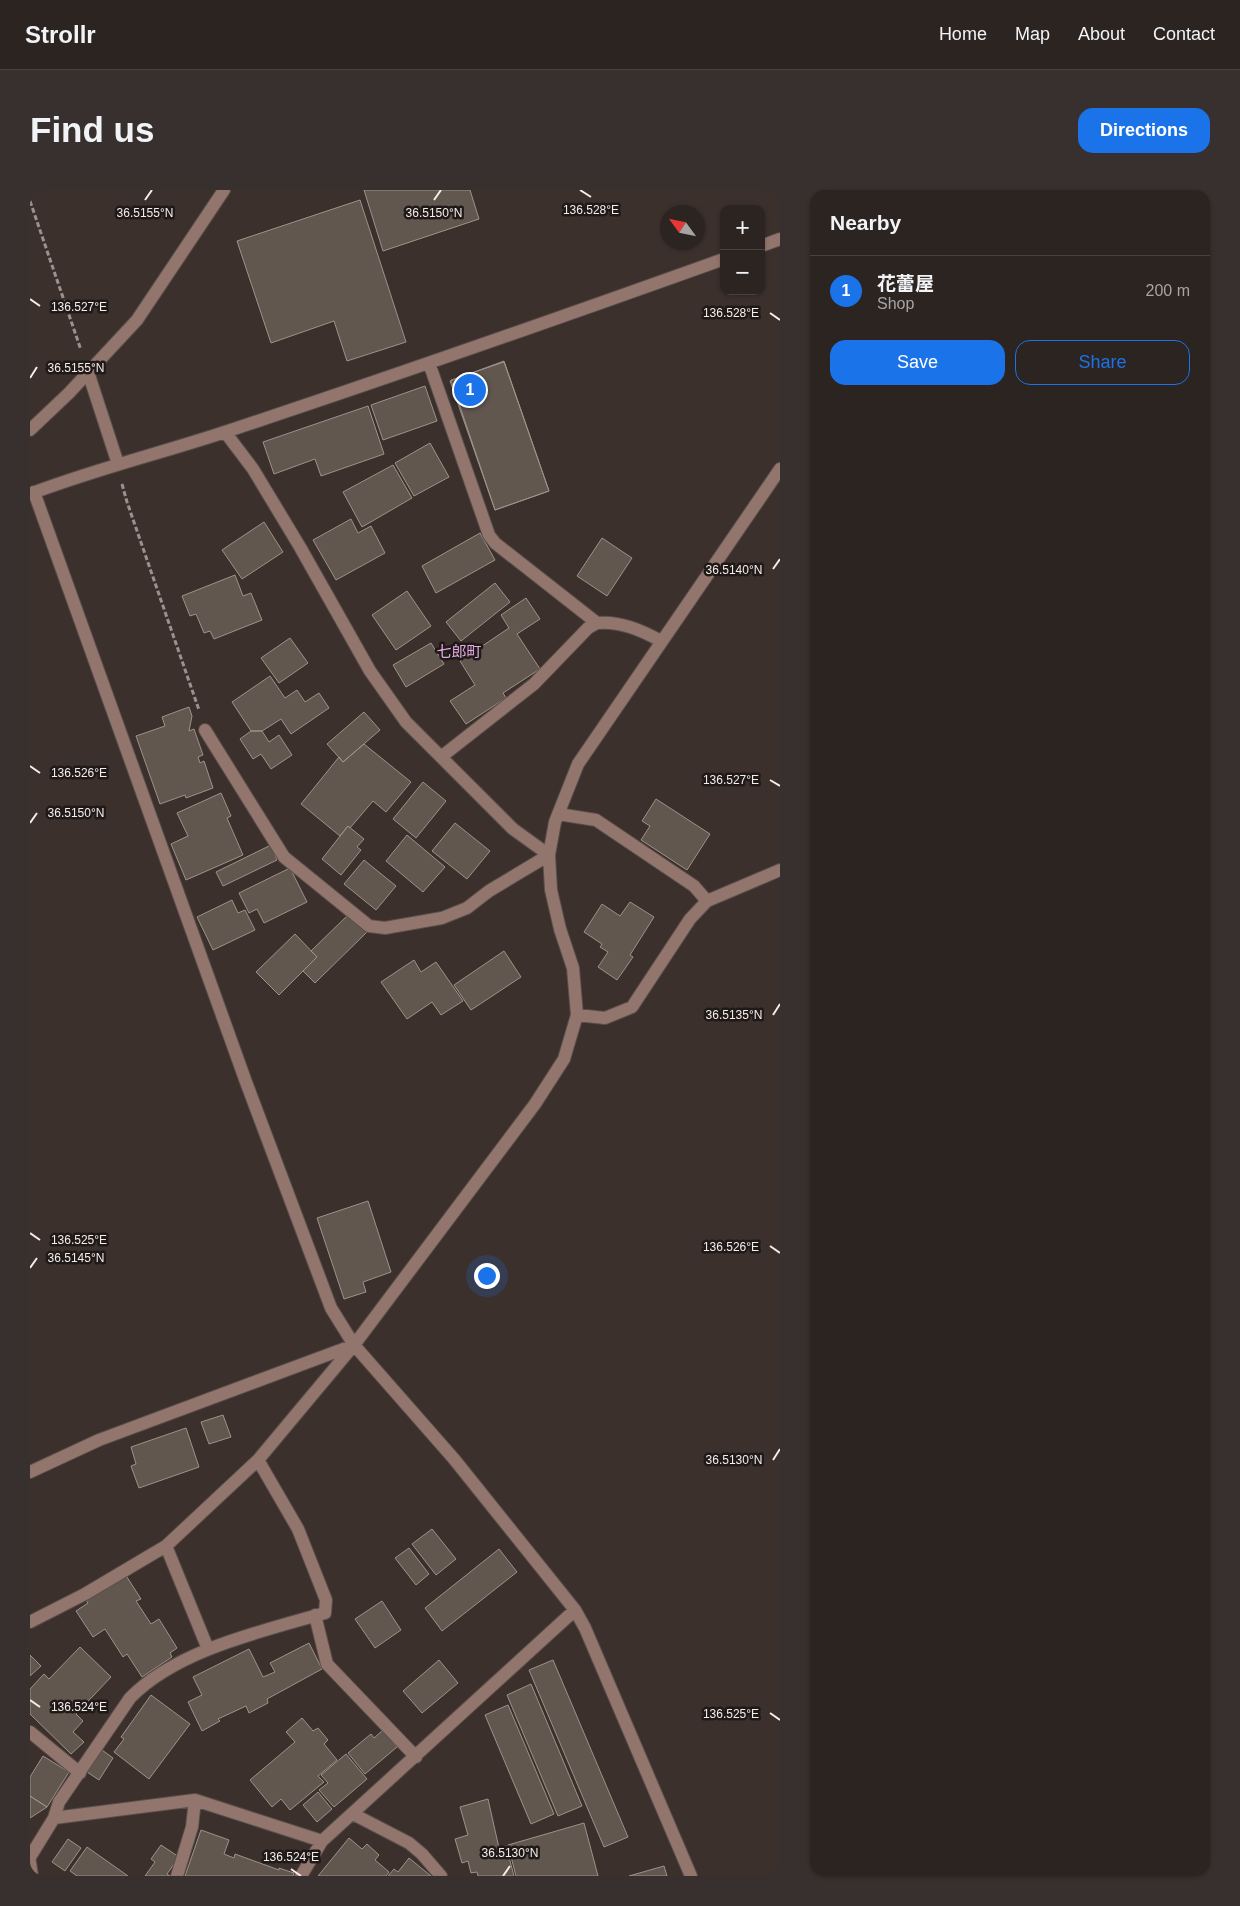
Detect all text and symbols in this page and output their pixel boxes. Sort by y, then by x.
text: Strollr [25,21,96,48]
text: Home [939,24,987,44]
text: Map [1015,24,1050,44]
text: About [1078,24,1125,44]
text: Contact [1153,24,1215,44]
button: Directions [1078,108,1210,153]
text: Find us [30,110,154,149]
text: 136.528°E [563,203,619,217]
north arrow [660,205,705,250]
map controls [720,205,765,295]
button: + [720,205,765,250]
text: 36.5155°N [117,206,173,220]
text: 36.5150°N [406,206,462,220]
text: Nearby [830,211,901,234]
button: − [720,250,765,295]
text: 花蕾屋 [877,273,934,294]
text: 1 [842,282,850,299]
text: 200 m [1146,282,1190,299]
text: Shop [877,295,914,312]
text: 136.527°E [51,300,107,314]
text: 136.528°E [703,306,759,320]
button: Save [830,340,1005,385]
button: Share [1015,340,1190,385]
text: 36.5155°N [48,361,104,375]
pin: 1 [454,371,486,409]
text: 36.5140°N [706,563,762,577]
district label: 七郎町 [436,643,482,660]
text: 136.526°E [51,766,107,780]
text: 136.527°E [703,773,759,787]
text: 36.5150°N [48,806,104,820]
text: 36.5135°N [706,1008,762,1022]
text: 136.525°E [51,1233,107,1247]
text: 136.526°E [703,1240,759,1254]
text: 36.5145°N [48,1251,104,1265]
your location [474,1263,500,1289]
text: 36.5130°N [706,1453,762,1467]
text: 136.524°E [51,1700,107,1714]
text: 136.525°E [703,1707,759,1721]
text: 36.5130°N [482,1846,538,1860]
text: 136.524°E [263,1850,319,1864]

